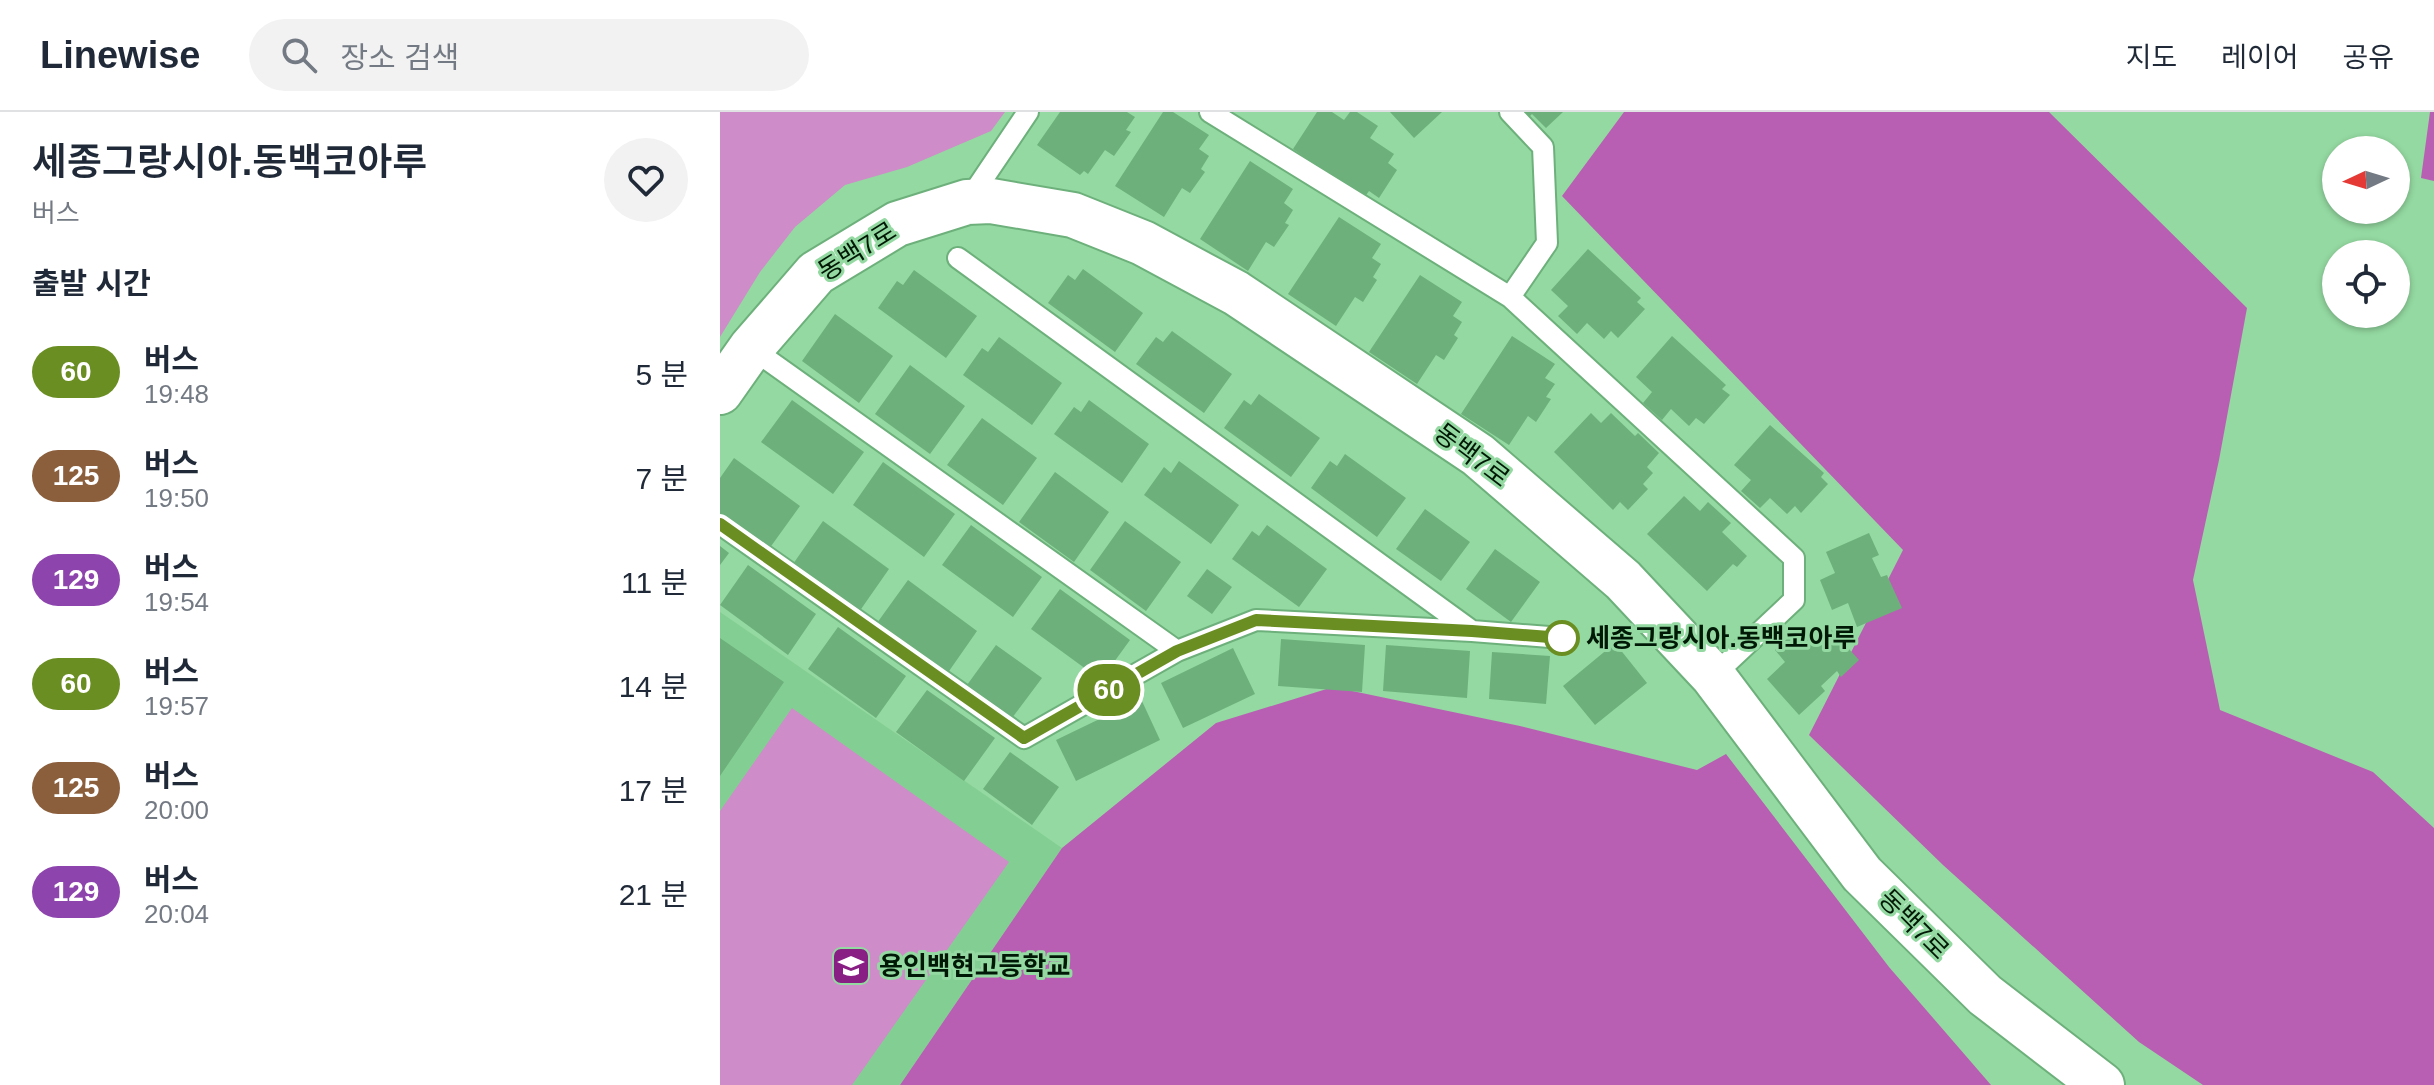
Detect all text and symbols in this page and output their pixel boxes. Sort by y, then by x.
search box [249,19,809,91]
icon: search [277,33,321,77]
text: Linewise [40,34,201,76]
text: 장소 검색 [341,41,459,74]
text: 지도 [2126,42,2177,73]
text: 레이어 [2221,42,2298,73]
text: 공유 [2342,42,2394,73]
north arrow [2322,136,2410,224]
map controls [2322,136,2410,328]
button: heart [604,138,688,222]
text: 세종그랑시아.동백코아루 [32,141,427,183]
text: 버스 [32,198,80,228]
street label: 동백7로 [812,215,902,287]
button: locate [2322,240,2410,328]
text: 출발 시간 [32,267,151,300]
text: 버스 [144,343,199,376]
text: 60 [60,356,92,387]
text: 5 분 [635,358,688,391]
text: 19:48 [144,379,209,409]
street label: 동백7로 [1429,417,1515,493]
text: 버스 [144,447,199,480]
text: 125 [53,460,99,491]
text: 7 분 [635,462,688,495]
text: 19:50 [144,483,209,513]
text: 버스 [144,551,199,584]
text: 129 [53,564,99,595]
text: 11 분 [621,566,688,599]
text: 19:54 [144,587,209,617]
marker: 세종그랑시아.동백코아루 [1545,621,1579,655]
place label: 세종그랑시아.동백코아루 [1586,623,1856,653]
text: 버스 [144,655,199,688]
line badge: 60 [1073,664,1145,716]
text: 60 [60,668,92,699]
text: 14 분 [619,670,688,703]
text: 60 [1093,674,1125,705]
text: 19:57 [144,691,209,721]
text: 버스 [144,759,199,792]
text: 125 [53,772,99,803]
text: 17 분 [619,774,688,807]
text: 20:00 [144,795,209,825]
text: 버스 [144,863,199,896]
text: 129 [53,876,99,907]
text: 21 분 [619,878,688,911]
street label: 동백7로 [1873,883,1955,965]
text: 20:04 [144,899,209,929]
school or university icon: 용인백현고등학교 [830,945,872,987]
place label: 용인백현고등학교 [879,951,1070,981]

